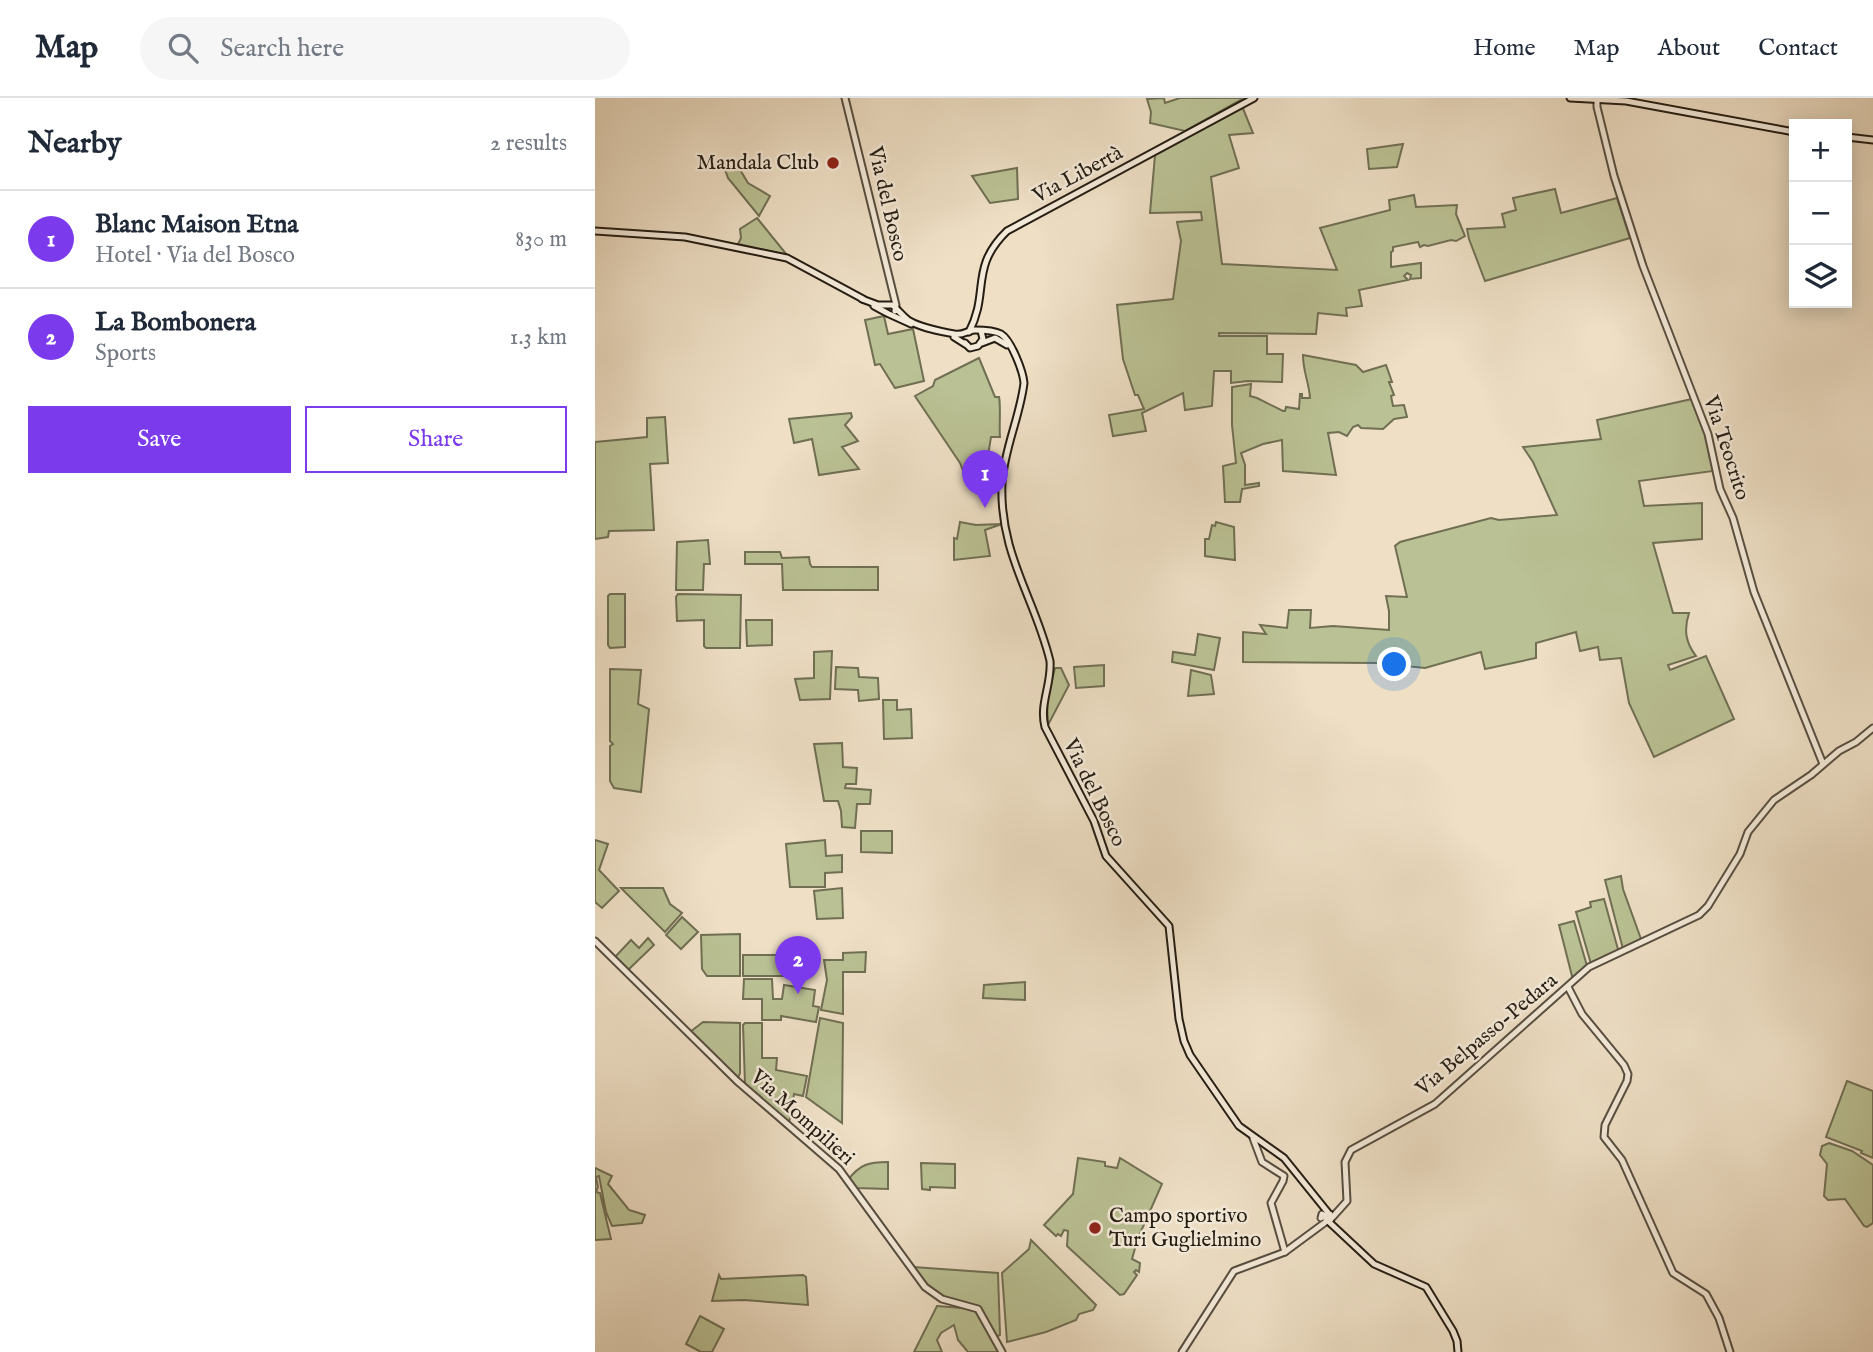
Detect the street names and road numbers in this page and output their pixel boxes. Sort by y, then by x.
street label: Via Libertà [1027,140,1129,210]
street label: Via del Bosco [860,143,913,264]
street label: Via Teocrito [1696,391,1756,504]
street label: Via del Bosco [1056,734,1132,852]
street label: Via Belpasso-Pedara [1410,967,1564,1103]
street label: Via Mompilieri [743,1063,860,1172]

